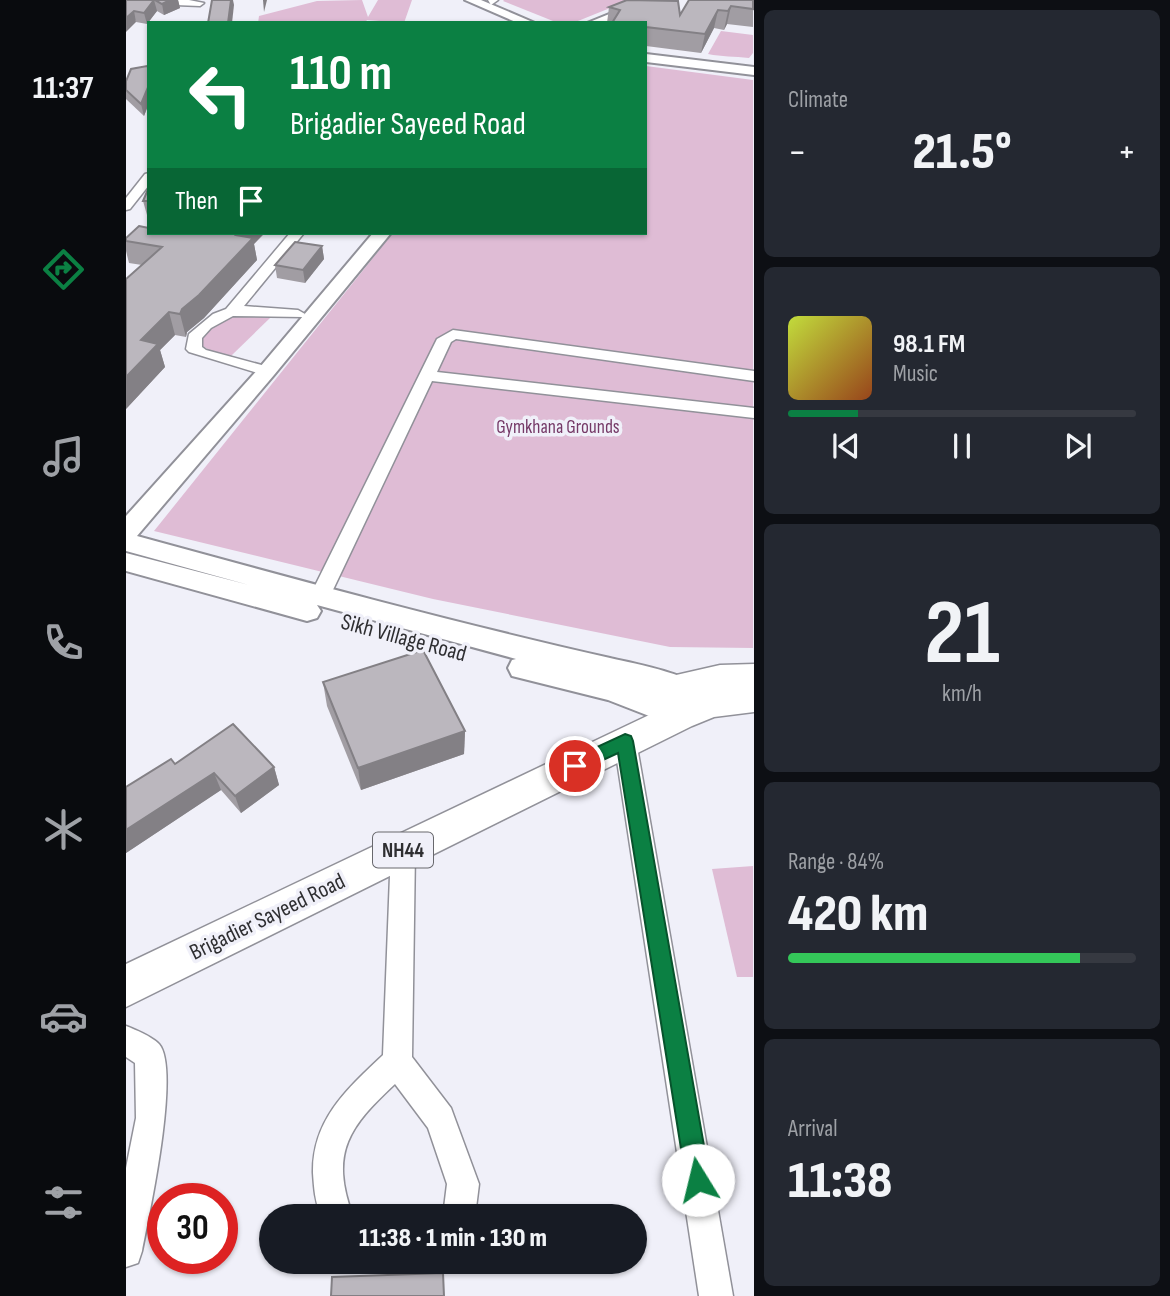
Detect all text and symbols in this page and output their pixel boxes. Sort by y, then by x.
text: 110 m [290,45,392,104]
icon: left [175,49,266,140]
text: 11:37 [33,69,93,108]
text: Climate [788,86,848,114]
text: Brigadier Sayeed Road [290,105,526,144]
text: 21.5° [912,121,1012,184]
text: − [788,130,807,175]
text: + [1117,130,1136,175]
icon: arrive [232,182,270,220]
text: Then [175,186,218,217]
icon: directions [39,245,88,294]
text: 98.1 FM [893,329,965,360]
text: Music [893,360,938,388]
park label: Gymkhana Grounds [496,416,620,439]
icon: previous [827,427,865,465]
icon: pause [943,427,981,465]
icon: next [1059,427,1097,465]
icon: music [39,432,88,481]
text: 21 [924,580,1000,689]
street label: Sikh Village Road [338,608,470,668]
icon: phone [39,618,88,667]
text: km/h [942,680,982,708]
pin [545,736,605,796]
icon: arrive [556,747,594,785]
icon: climate [39,805,88,854]
road number: NH44 [373,832,433,868]
text: Range · 84% [788,848,884,876]
street label: Brigadier Sayeed Road [185,867,350,967]
text: 420 km [788,883,928,946]
icon: car [39,992,88,1041]
text: Arrival [788,1115,837,1143]
position arrow [661,1143,735,1217]
text: 11:38 [788,1150,892,1213]
icon: filters [39,1178,88,1227]
speed limit sign: 30 [147,1183,238,1274]
text: 11:38 · 1 min · 130 m [359,1223,547,1254]

